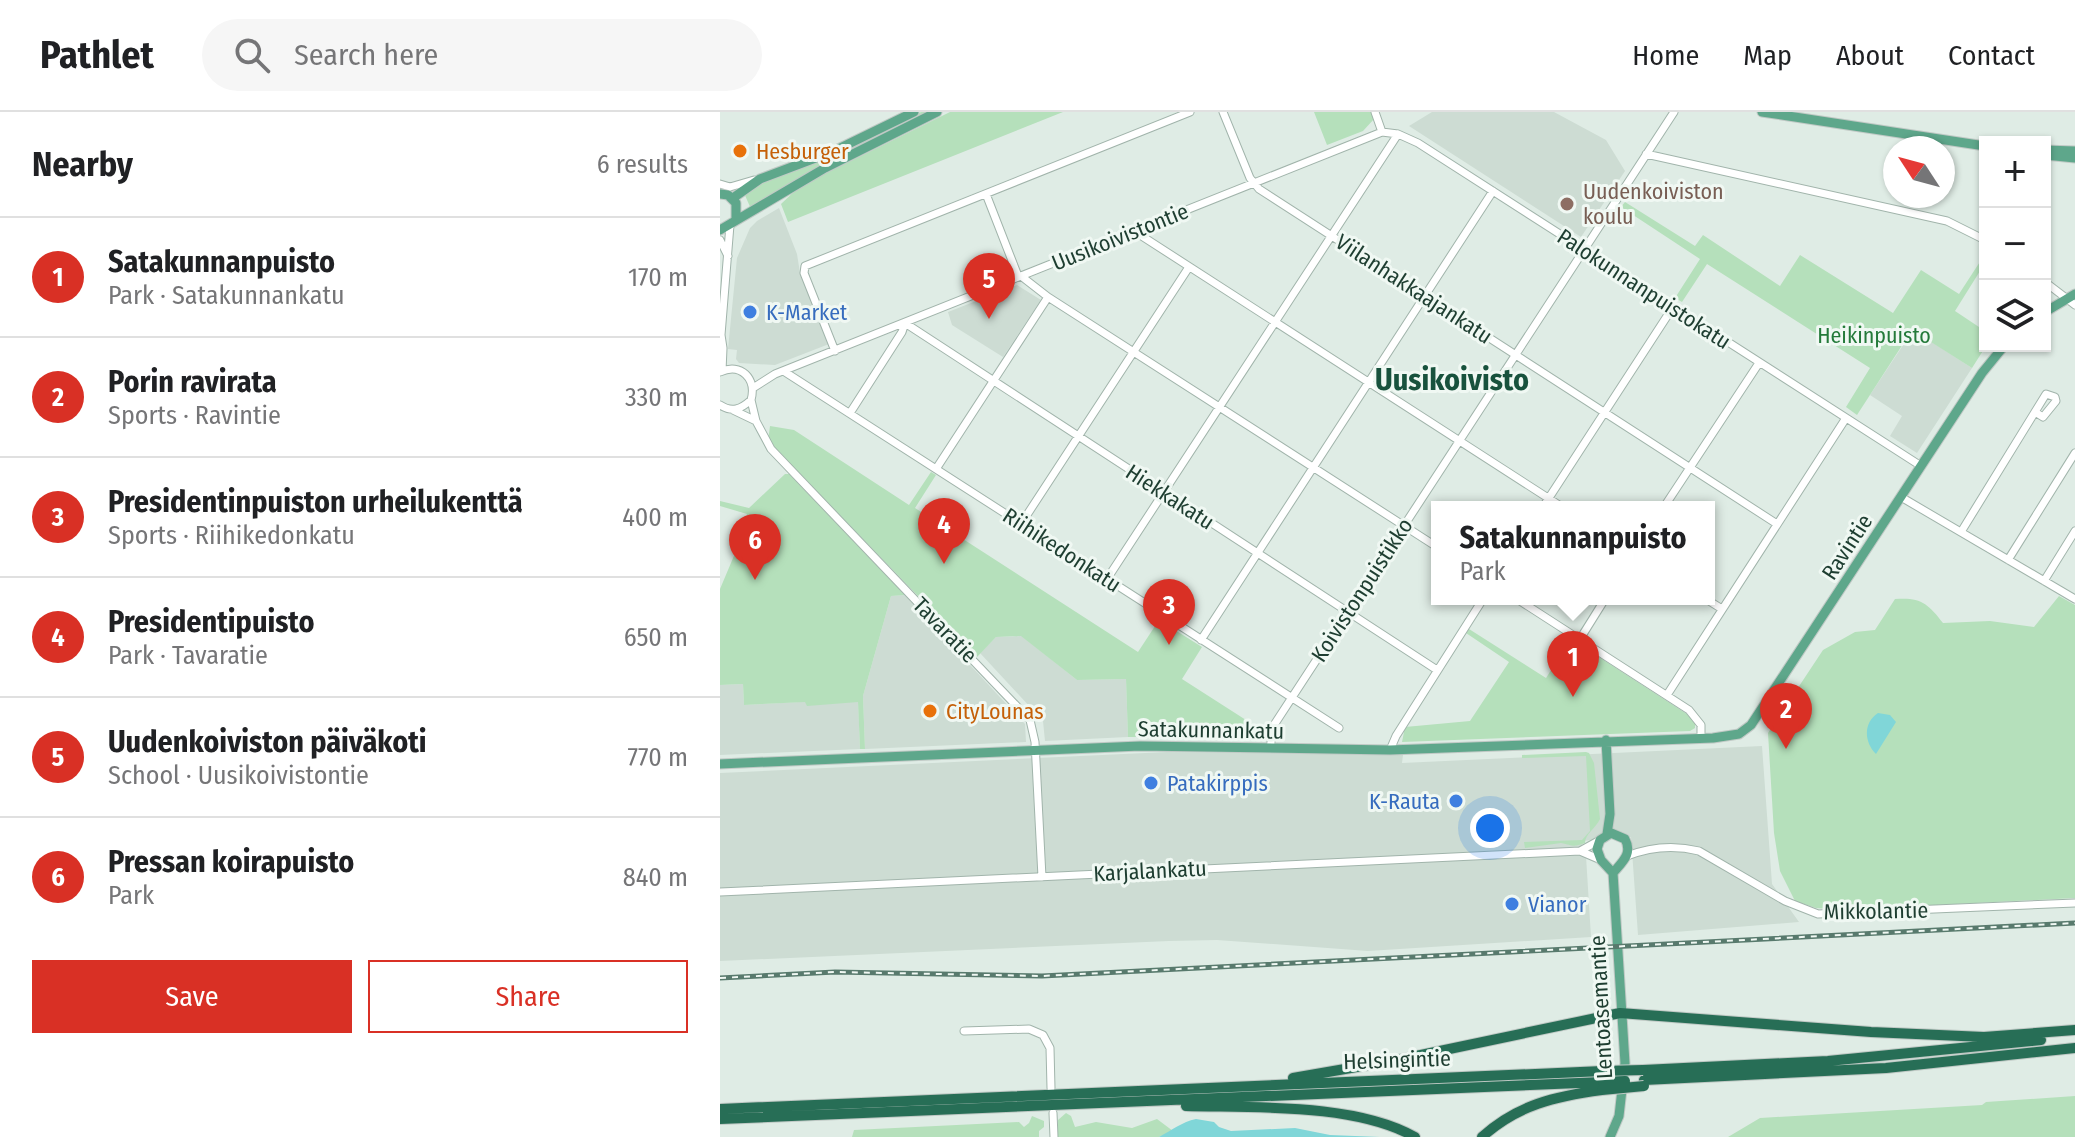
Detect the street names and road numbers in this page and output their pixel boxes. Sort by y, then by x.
street label: Uusikoivistontie [1048,197,1192,277]
street label: Palokunnanpuistokatu [1552,223,1736,355]
street label: Viilanhakkaajankatu [1331,228,1497,350]
street label: Hiekkakatu [1121,458,1219,536]
street label: Riihikedonkatu [998,502,1126,598]
street label: Ravintie [1816,509,1878,585]
street label: Koivistonpuistikko [1305,513,1419,667]
street label: Tavaratie [907,591,983,669]
street label: Satakunnankatu [1138,715,1284,745]
street label: Karjalankatu [1093,855,1207,887]
street label: Mikkolantie [1823,897,1929,925]
street label: Lentoasemantie [1584,935,1618,1079]
street label: Helsingintie [1343,1045,1451,1075]

